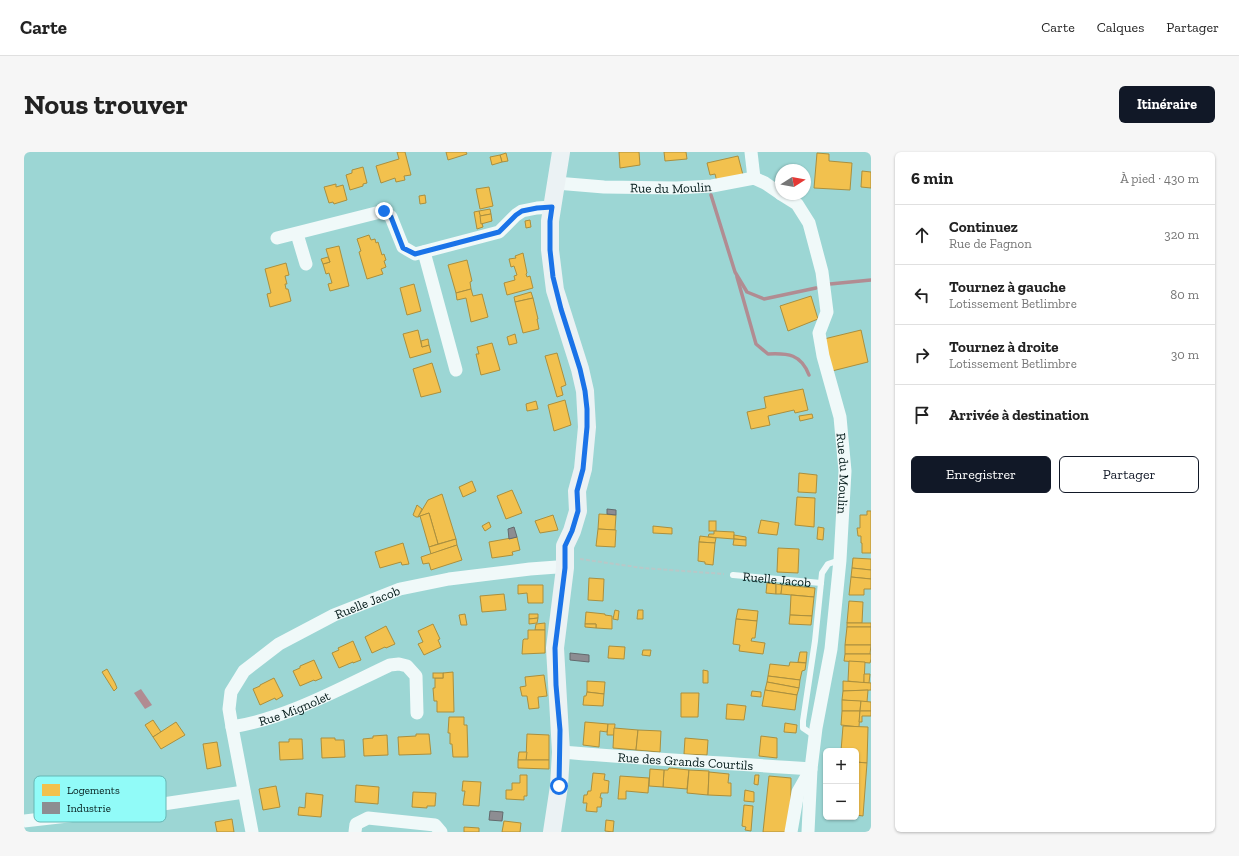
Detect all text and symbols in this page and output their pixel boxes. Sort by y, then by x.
text: Carte [20,16,67,39]
text: Carte [1041,19,1075,36]
text: Calques [1097,19,1144,36]
text: Partager [1166,19,1219,36]
button: Itinéraire [1119,86,1215,123]
text: Nous trouver [24,88,188,121]
north arrow [775,164,811,200]
text: 6 min [911,168,953,188]
text: À pied · 430 m [1120,171,1199,186]
street label: Rue du Moulin [630,179,713,196]
route end [375,202,393,220]
text: Continuez [949,218,1018,236]
icon: ahead [911,224,933,246]
text: 320 m [1164,227,1199,242]
text: Rue de Fagnon [949,236,1032,251]
text: Tournez à gauche [949,278,1066,296]
icon: left [911,284,933,306]
text: 80 m [1170,287,1199,302]
text: Lotissement Betlimbre [949,296,1077,311]
text: Tournez à droite [949,338,1059,356]
icon: right [911,344,933,366]
text: 30 m [1171,347,1199,362]
text: Lotissement Betlimbre [949,356,1077,371]
icon: arrive [911,404,933,426]
text: Arrivée à destination [949,406,1089,424]
street label: Rue du Moulin [833,432,852,515]
button: Enregistrer [911,456,1051,493]
button: Partager [1059,456,1199,493]
street label: Ruelle Jacob [742,569,812,590]
street label: Ruelle Jacob [333,583,402,622]
street label: Rue Mignolet [257,688,333,729]
map controls [823,748,859,820]
button: + [823,748,859,784]
street label: Rue des Grands Courtils [617,749,754,773]
legend [34,776,166,822]
route start [550,777,568,795]
text: Logements [67,784,120,797]
button: − [823,784,859,820]
text: Industrie [67,802,111,815]

